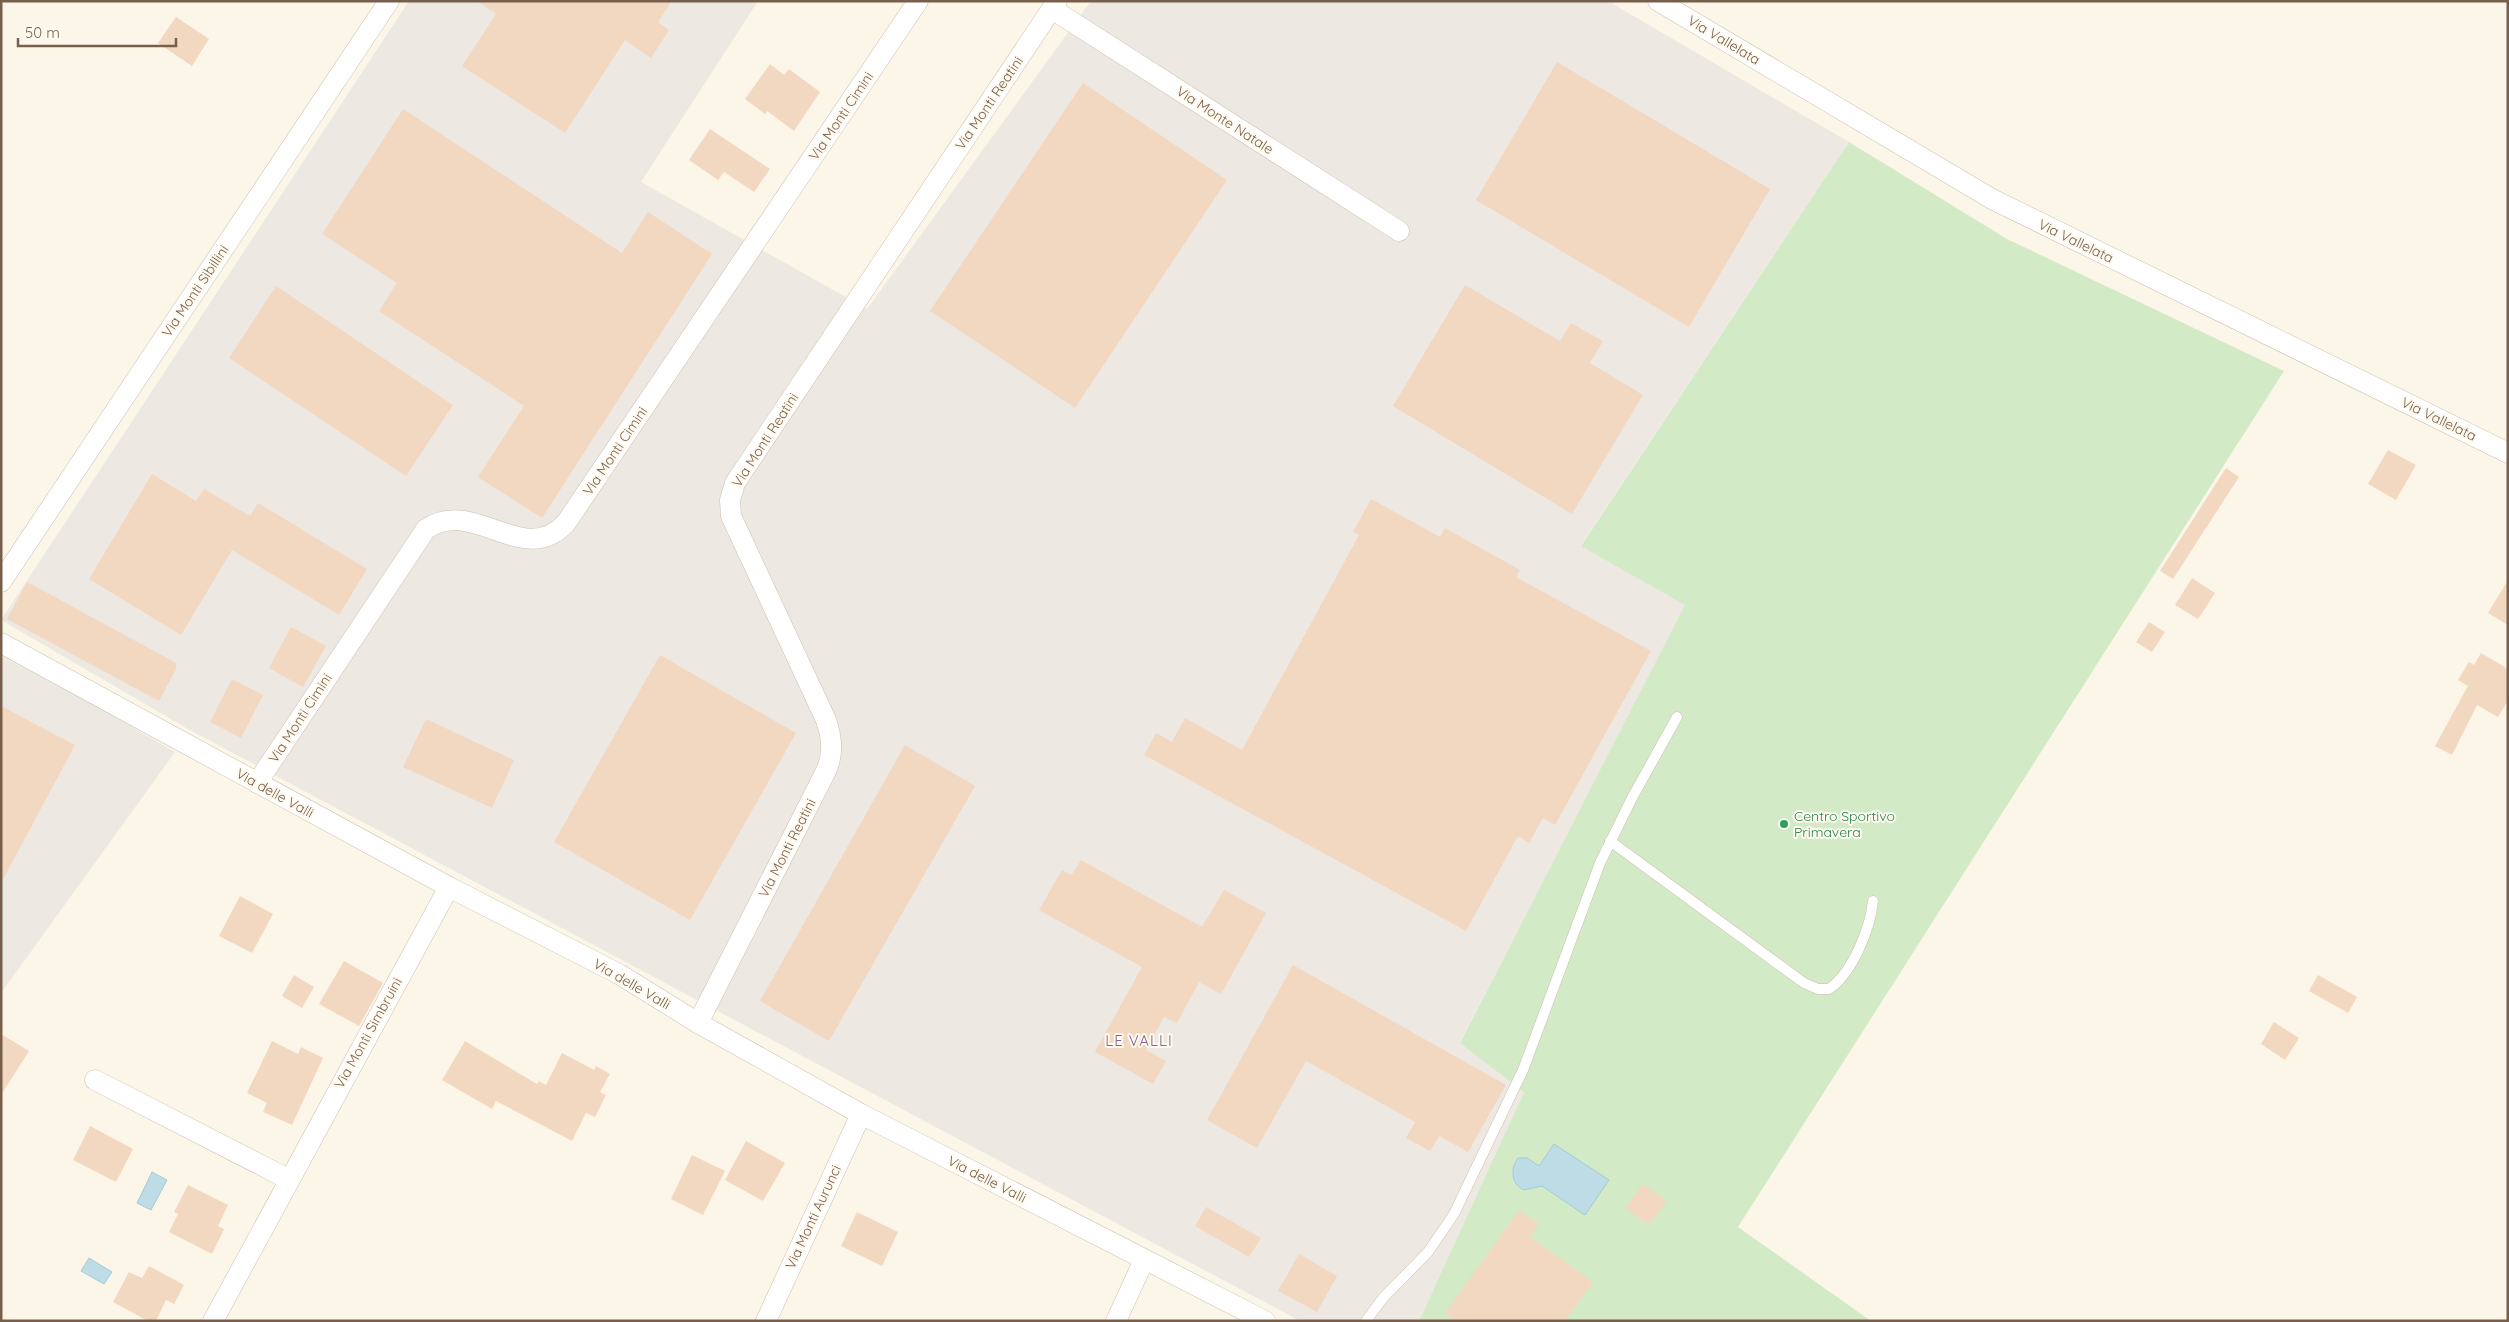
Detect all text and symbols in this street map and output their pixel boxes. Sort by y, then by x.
street label: Via Vallelata [1684,11,1764,69]
scale bar [18,15,175,47]
text: 50 m [25,23,60,42]
street label: Via Monti Reatini [951,53,1027,153]
street label: Via Monti Cimini [805,68,877,164]
street label: Via Monte Natale [1173,82,1277,158]
street label: Via Vallelata [2035,215,2117,267]
street label: Via Monti Sibillini [158,242,232,340]
street label: Via Monti Reatini [728,389,802,491]
street label: Via Vallelata [2398,393,2480,445]
street label: Via Monti Cimini [579,403,651,499]
street label: Via Monti Cimini [264,670,336,766]
street label: Via delle Valli [233,764,317,822]
street label: Via Monti Reatini [754,795,820,901]
place label: Centro Sportivo Primavera [1794,807,1895,841]
marker: Centro Sportivo Primavera [1778,818,1790,830]
street label: Via delle Valli [590,955,674,1013]
street label: Via Monti Simbruini [330,974,406,1092]
district label: LE VALLI [1105,1031,1173,1050]
street label: Via delle Valli [945,1151,1029,1207]
street label: Via Monti Aurunci [781,1162,845,1272]

